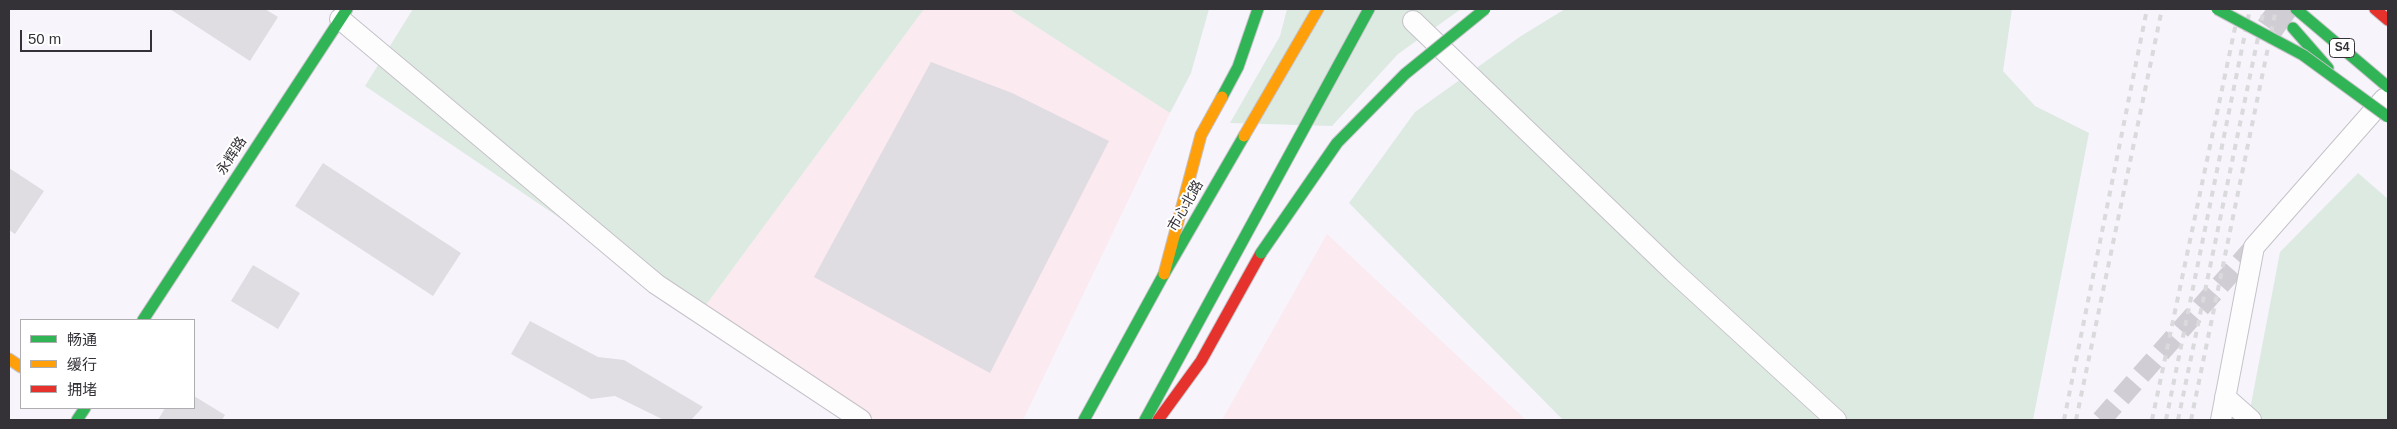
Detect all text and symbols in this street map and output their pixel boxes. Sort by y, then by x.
scale bar [22,20,155,52]
text: 50 m [28,30,61,47]
road number: S4 [2330,38,2354,58]
street label: 永辉路 [214,134,250,178]
street label: 市心北路 [1165,178,1207,234]
legend [20,319,195,409]
text: 畅通 [67,331,97,348]
text: 缓行 [67,356,97,373]
text: 拥堵 [67,381,97,398]

